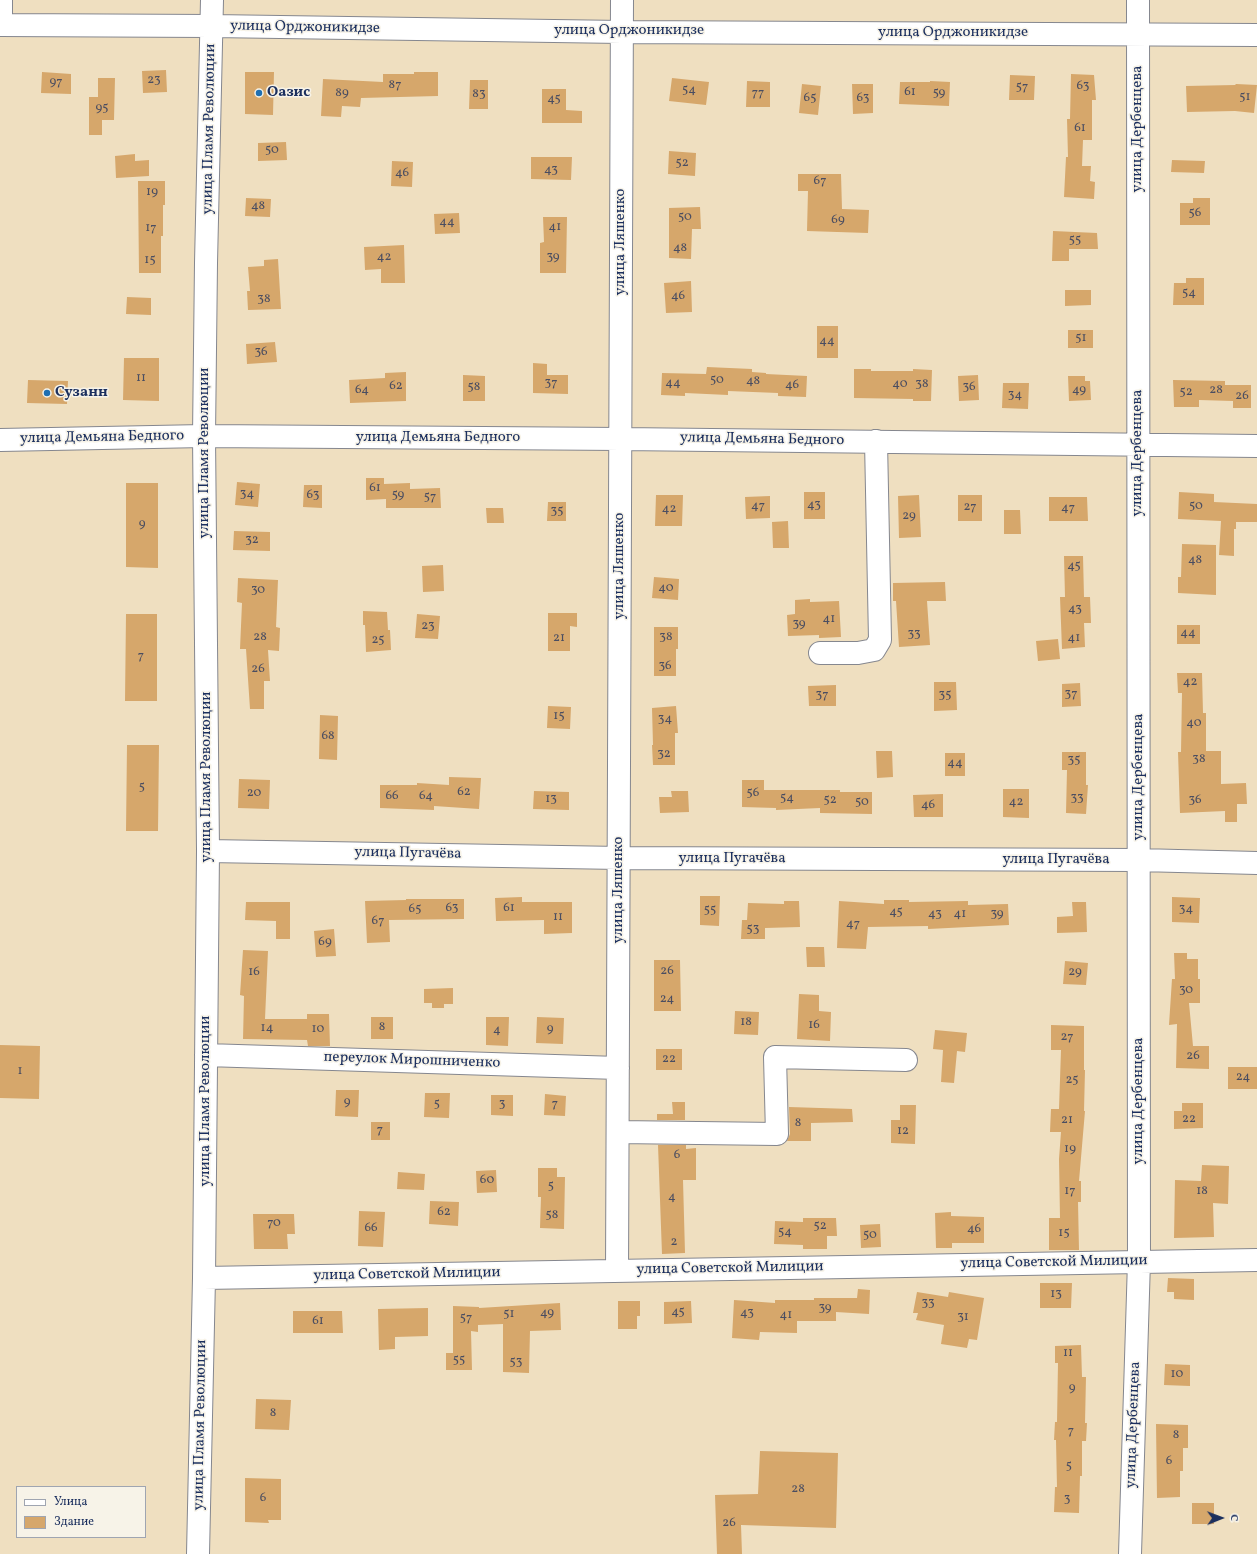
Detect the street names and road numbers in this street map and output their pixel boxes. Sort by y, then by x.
street label: улица Орджоникидзе [230,18,380,38]
street label: улица Орджоникидзе [554,22,704,40]
street label: улица Орджоникидзе [878,24,1028,42]
street label: улица Пламя Революции [200,43,220,215]
street label: улица Дербенцева [1129,65,1147,193]
street label: улица Ляшенко [612,188,630,296]
street label: улица Пламя Революции [196,368,214,538]
street label: улица Дербенцева [1129,389,1147,517]
street label: улица Демьяна Бедного [20,428,184,448]
street label: улица Демьяна Бедного [356,429,520,447]
street label: улица Демьяна Бедного [680,430,844,450]
street label: улица Ляшенко [611,512,629,620]
street label: улица Пламя Революции [198,692,216,862]
street label: улица Дербенцева [1130,713,1148,841]
street label: улица Ляшенко [610,836,628,944]
street label: улица Пугачёва [354,844,462,864]
street label: улица Пугачёва [678,850,786,868]
street label: улица Пугачёва [1002,851,1110,869]
street label: улица Пламя Революции [197,1016,215,1186]
street label: улица Дербенцева [1130,1037,1148,1165]
street label: переулок Мирошниченко [323,1049,501,1073]
street label: улица Советской Милиции [960,1252,1148,1274]
street label: улица Советской Милиции [636,1258,824,1280]
street label: улица Советской Милиции [313,1264,501,1286]
street label: улица Пламя Революции [191,1339,211,1511]
street label: улица Дербенцева [1123,1361,1145,1489]

